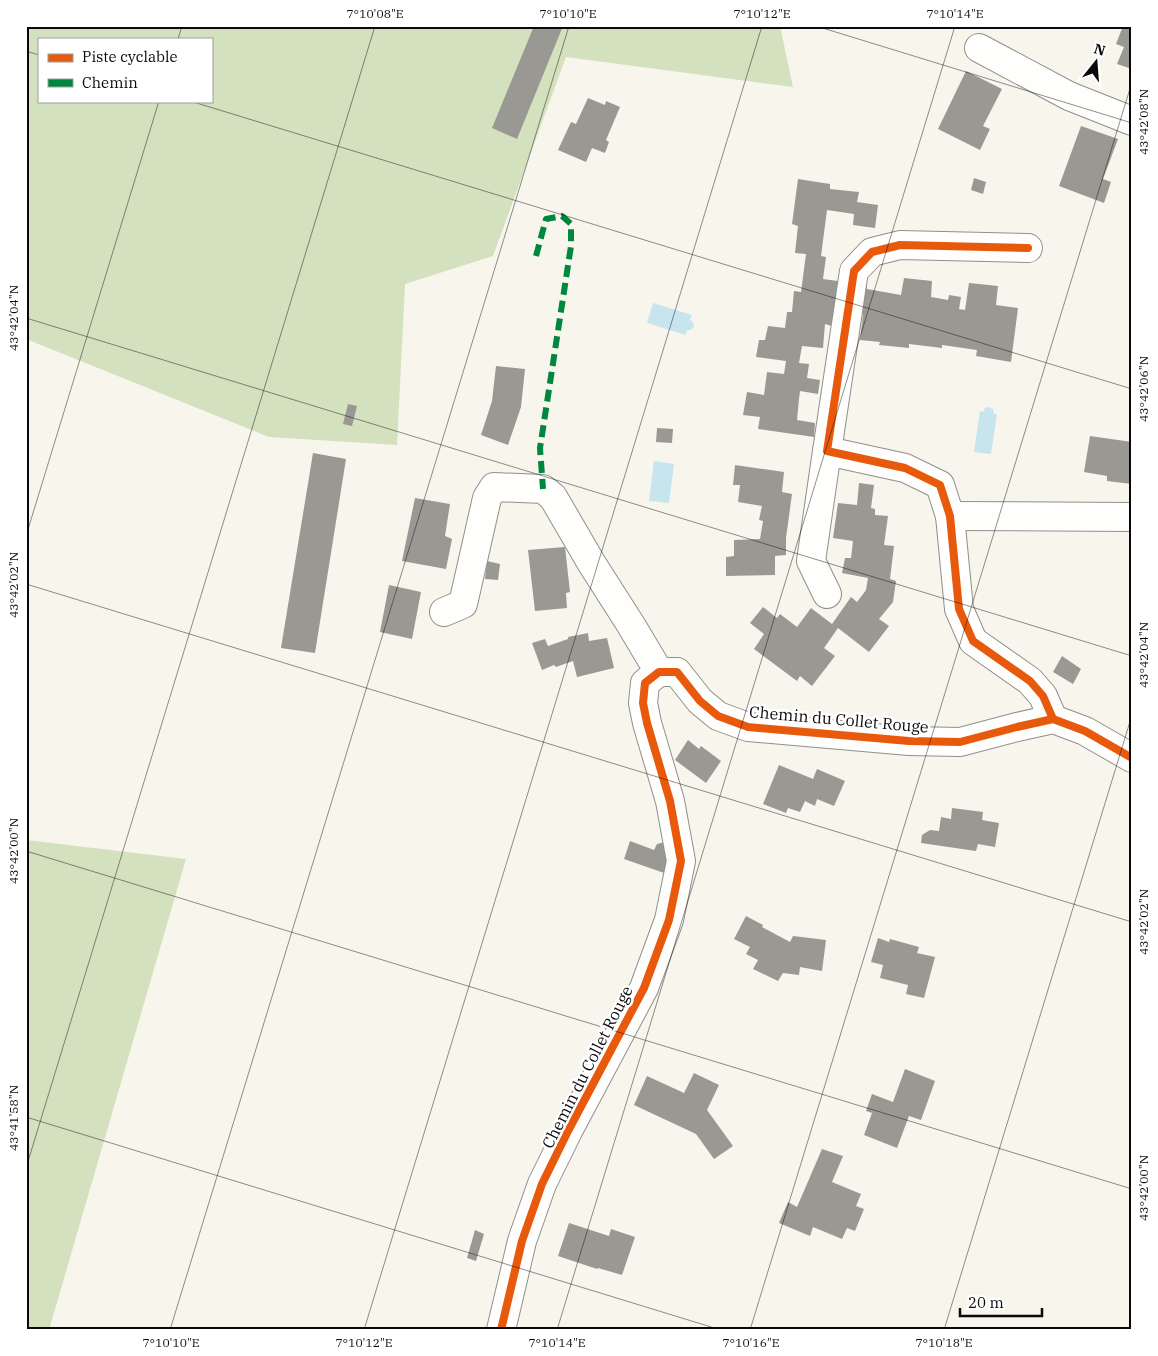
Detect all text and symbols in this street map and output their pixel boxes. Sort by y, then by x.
text: 7°10'08"E [346,6,404,21]
text: 7°10'10"E [539,6,597,21]
text: 7°10'12"E [733,6,791,21]
text: 7°10'14"E [926,6,984,21]
legend [38,38,212,102]
north arrow [1070,38,1120,88]
text: N [1092,39,1108,60]
text: Piste cyclable [82,47,178,66]
text: Chemin [82,73,138,92]
text: 43°42'08"N [1136,89,1151,155]
text: 43°42'04"N [6,285,21,351]
text: 43°42'06"N [1136,356,1151,422]
text: 43°42'02"N [6,552,21,618]
text: 43°42'04"N [1136,622,1151,688]
street label: Chemin du Collet Rouge [749,701,929,737]
text: 43°42'00"N [6,818,21,884]
text: 43°42'02"N [1136,889,1151,955]
street label: Chemin du Collet Rouge [537,982,637,1152]
text: 43°41'58"N [6,1085,21,1151]
text: 43°42'00"N [1136,1155,1151,1221]
scale bar [960,1286,1043,1318]
text: 20 m [968,1293,1004,1312]
text: 7°10'10"E [142,1335,200,1350]
text: 7°10'12"E [335,1335,393,1350]
text: 7°10'14"E [528,1335,586,1350]
text: 7°10'16"E [722,1335,780,1350]
text: 7°10'18"E [915,1335,973,1350]

